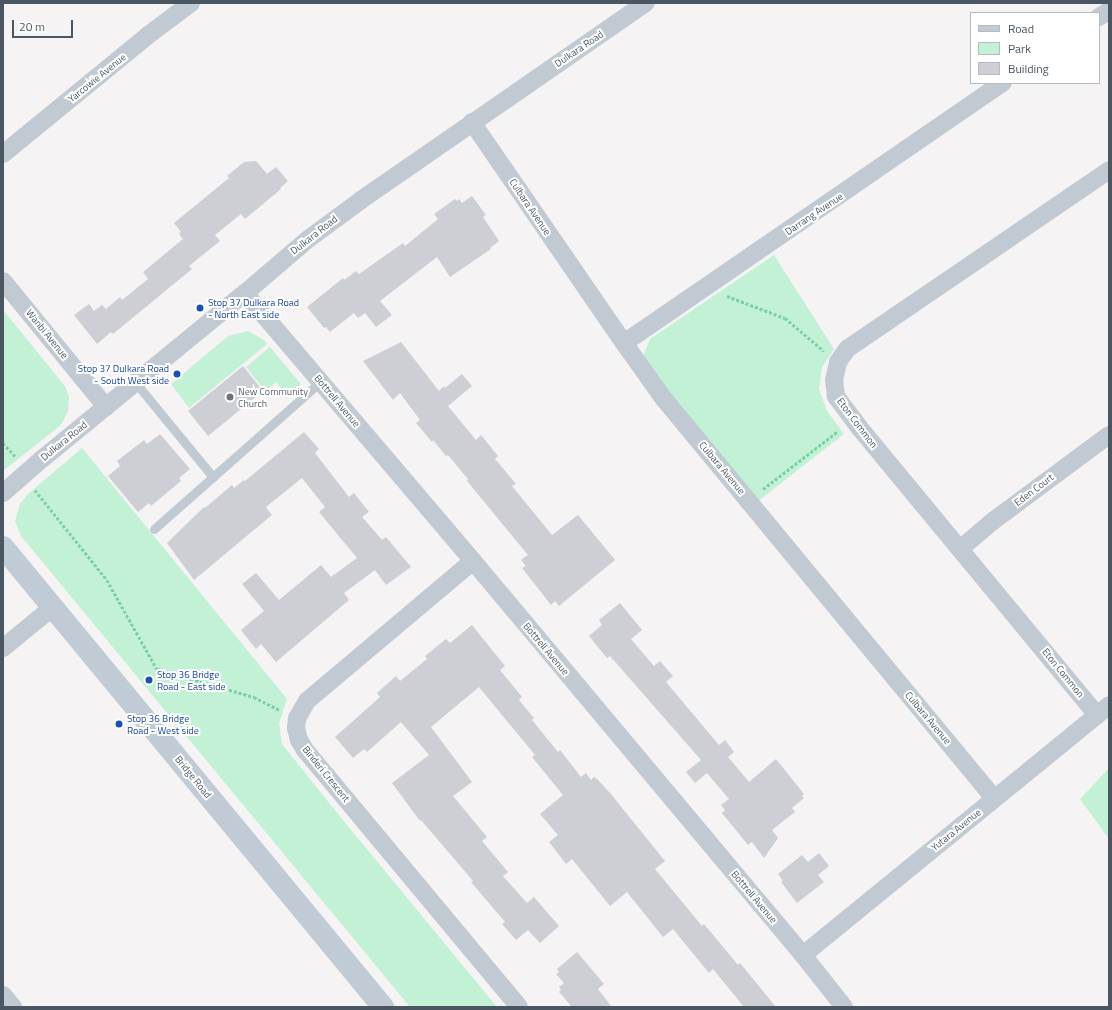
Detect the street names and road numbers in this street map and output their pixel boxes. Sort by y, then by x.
street label: Dulkara Road [552,28,606,70]
street label: Yarcowie Avenue [66,51,128,105]
street label: Culbara Avenue [507,177,553,237]
street label: Darrang Avenue [783,190,845,238]
street label: Dulkara Road [288,213,340,257]
street label: Wanbi Avenue [23,307,71,361]
street label: Bottrell Avenue [312,372,362,430]
street label: Eton Common [834,396,880,450]
street label: Dulkara Road [38,419,90,463]
street label: Culbara Avenue [696,439,748,497]
street label: Eden Court [1012,471,1056,509]
street label: Bottrell Avenue [521,620,571,678]
street label: Eton Common [1040,646,1086,700]
street label: Culbara Avenue [902,689,954,747]
street label: Binderi Crescent [300,744,352,804]
street label: Bridge Road [172,753,214,801]
street label: Yutara Avenue [929,806,983,854]
street label: Bottrell Avenue [729,868,779,926]

